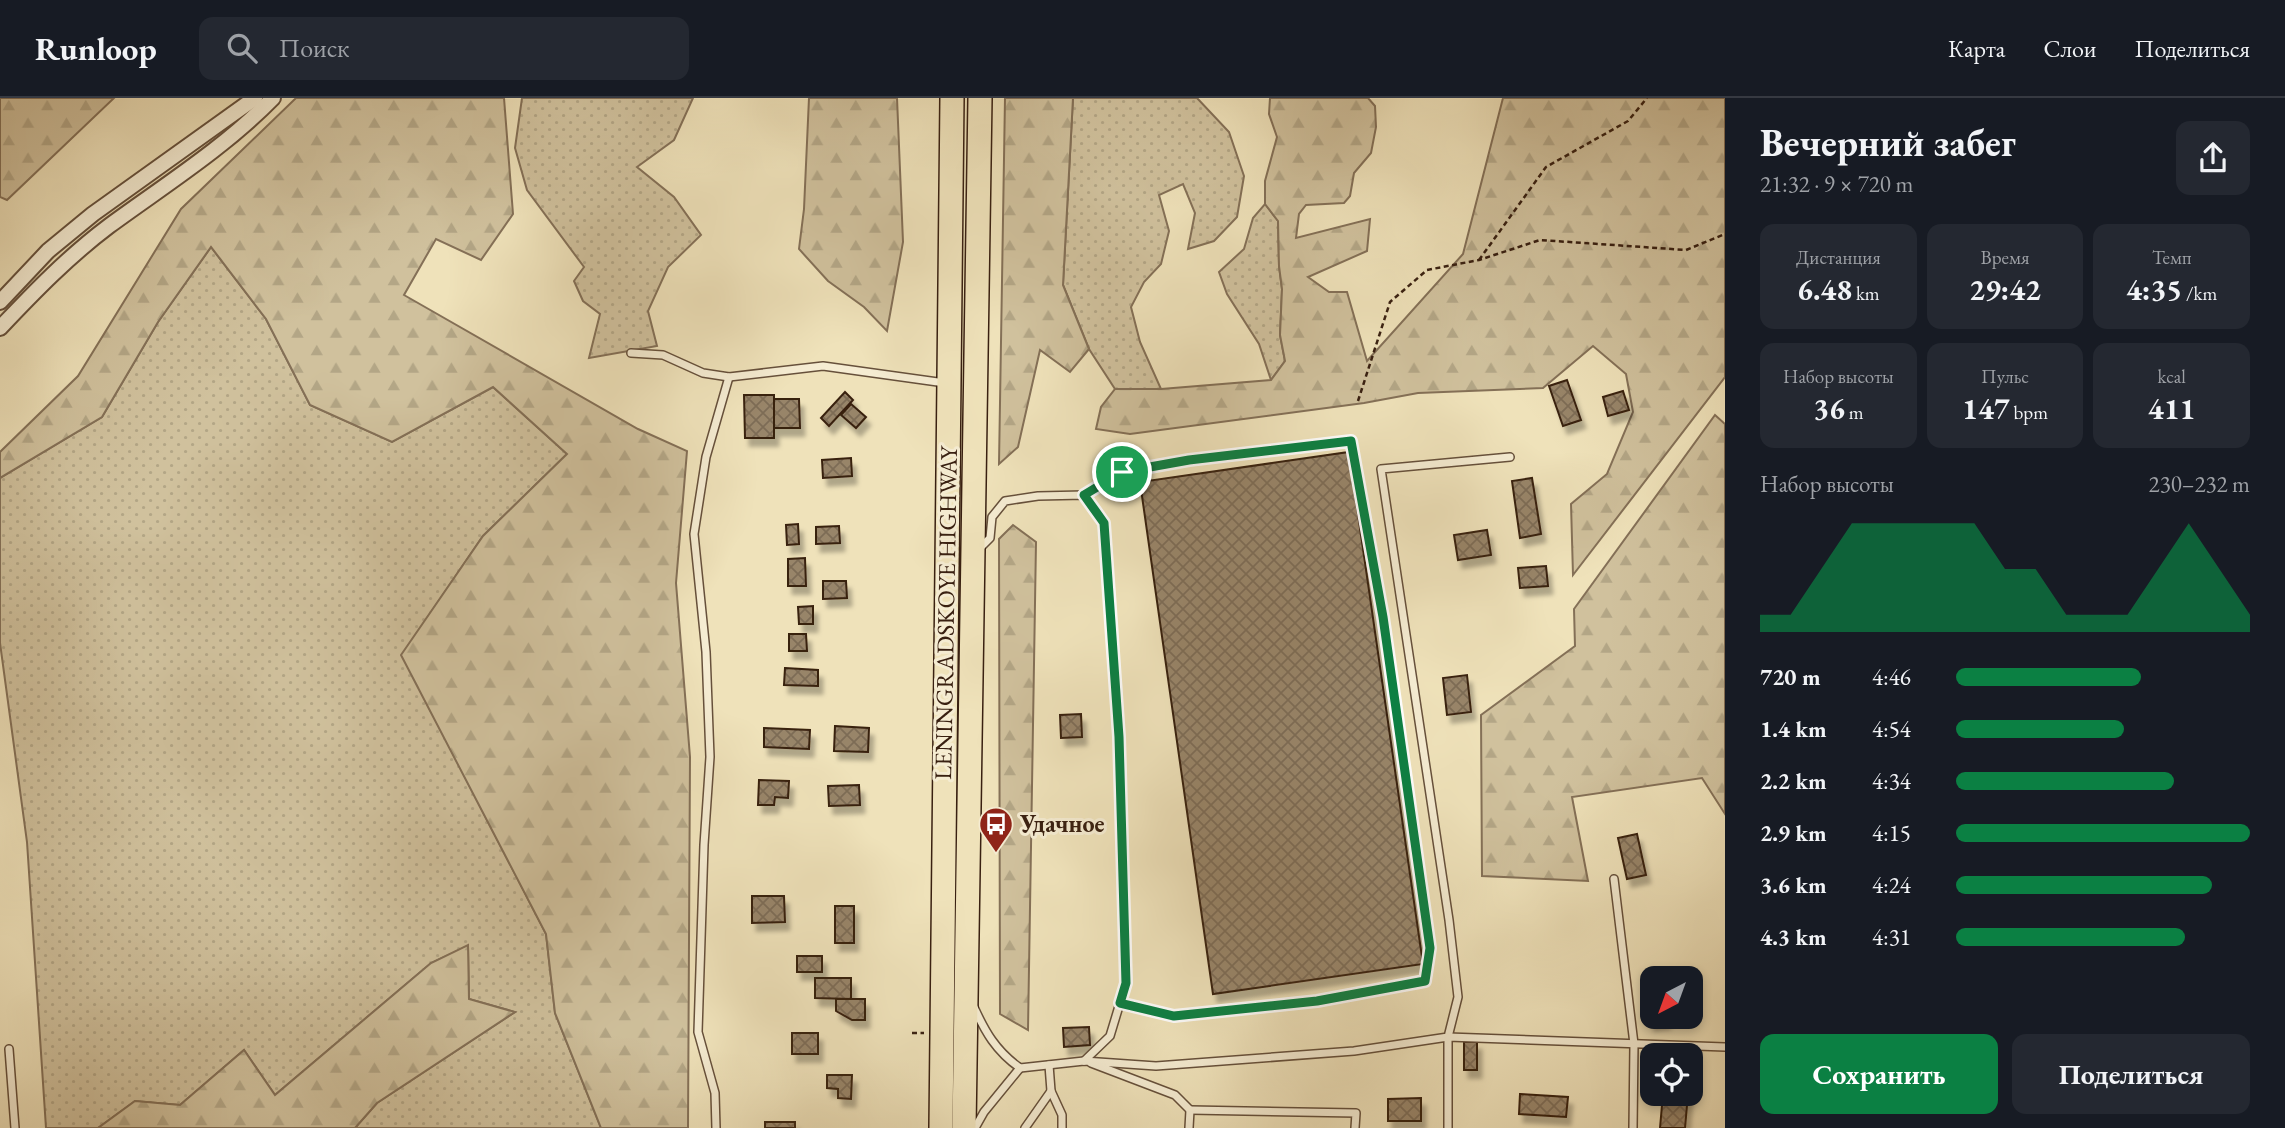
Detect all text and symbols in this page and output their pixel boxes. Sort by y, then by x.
search box [199,17,689,80]
text: Runloop [35,27,157,70]
icon: search [223,29,261,67]
text: Поиск [279,31,349,65]
text: Карта [1948,33,2005,64]
text: Слои [2043,33,2097,64]
text: Поделиться [2135,33,2250,64]
text: Вечерний забег [1760,118,2016,167]
button: share [2176,121,2250,195]
text: 21:32 · 9 × 720 m [1760,169,1913,199]
text: Дистанция [1796,245,1881,270]
text: Время [1981,245,2029,270]
text: Темп [2152,245,2191,270]
text: 6.48 [1797,270,1852,309]
text: 29:42 [1969,270,2041,309]
text: 4:35 [2126,270,2182,309]
text: km [1852,281,1880,306]
text: /km [2182,281,2217,306]
text: Набор высоты [1783,364,1894,389]
text: Пульс [1981,364,2029,389]
text: kcal [2157,364,2186,389]
text: 36 [1813,389,1845,428]
text: 147 [1962,389,2010,428]
text: 411 [2148,389,2195,428]
text: m [1845,400,1864,425]
text: bpm [2010,400,2048,425]
pin [1092,442,1152,502]
street label: LENINGRADSKOYE HIGHWAY [927,445,964,780]
icon: arrive [1103,453,1141,491]
text: Набор высоты [1760,469,1894,499]
text: 230–232 m [2149,469,2250,499]
text: 720 m [1760,662,1821,692]
text: 4:46 [1872,662,1911,692]
text: 1.4 km [1760,714,1827,744]
text: 4:54 [1872,714,1911,744]
text: 2.2 km [1760,766,1827,796]
text: 4:34 [1872,766,1911,796]
bus stop icon: Удачное [977,805,1015,854]
place label: Удачное [1019,808,1105,839]
text: 2.9 km [1760,818,1827,848]
text: 4:15 [1872,818,1911,848]
text: 3.6 km [1760,870,1827,900]
text: 4:24 [1872,870,1911,900]
text: 4.3 km [1760,922,1827,952]
text: 4:31 [1872,922,1911,952]
north arrow [1640,966,1703,1029]
map controls [1640,966,1703,1106]
button: Сохранить [1760,1034,1998,1114]
button: Поделиться [2012,1034,2250,1114]
button: locate [1640,1043,1703,1106]

